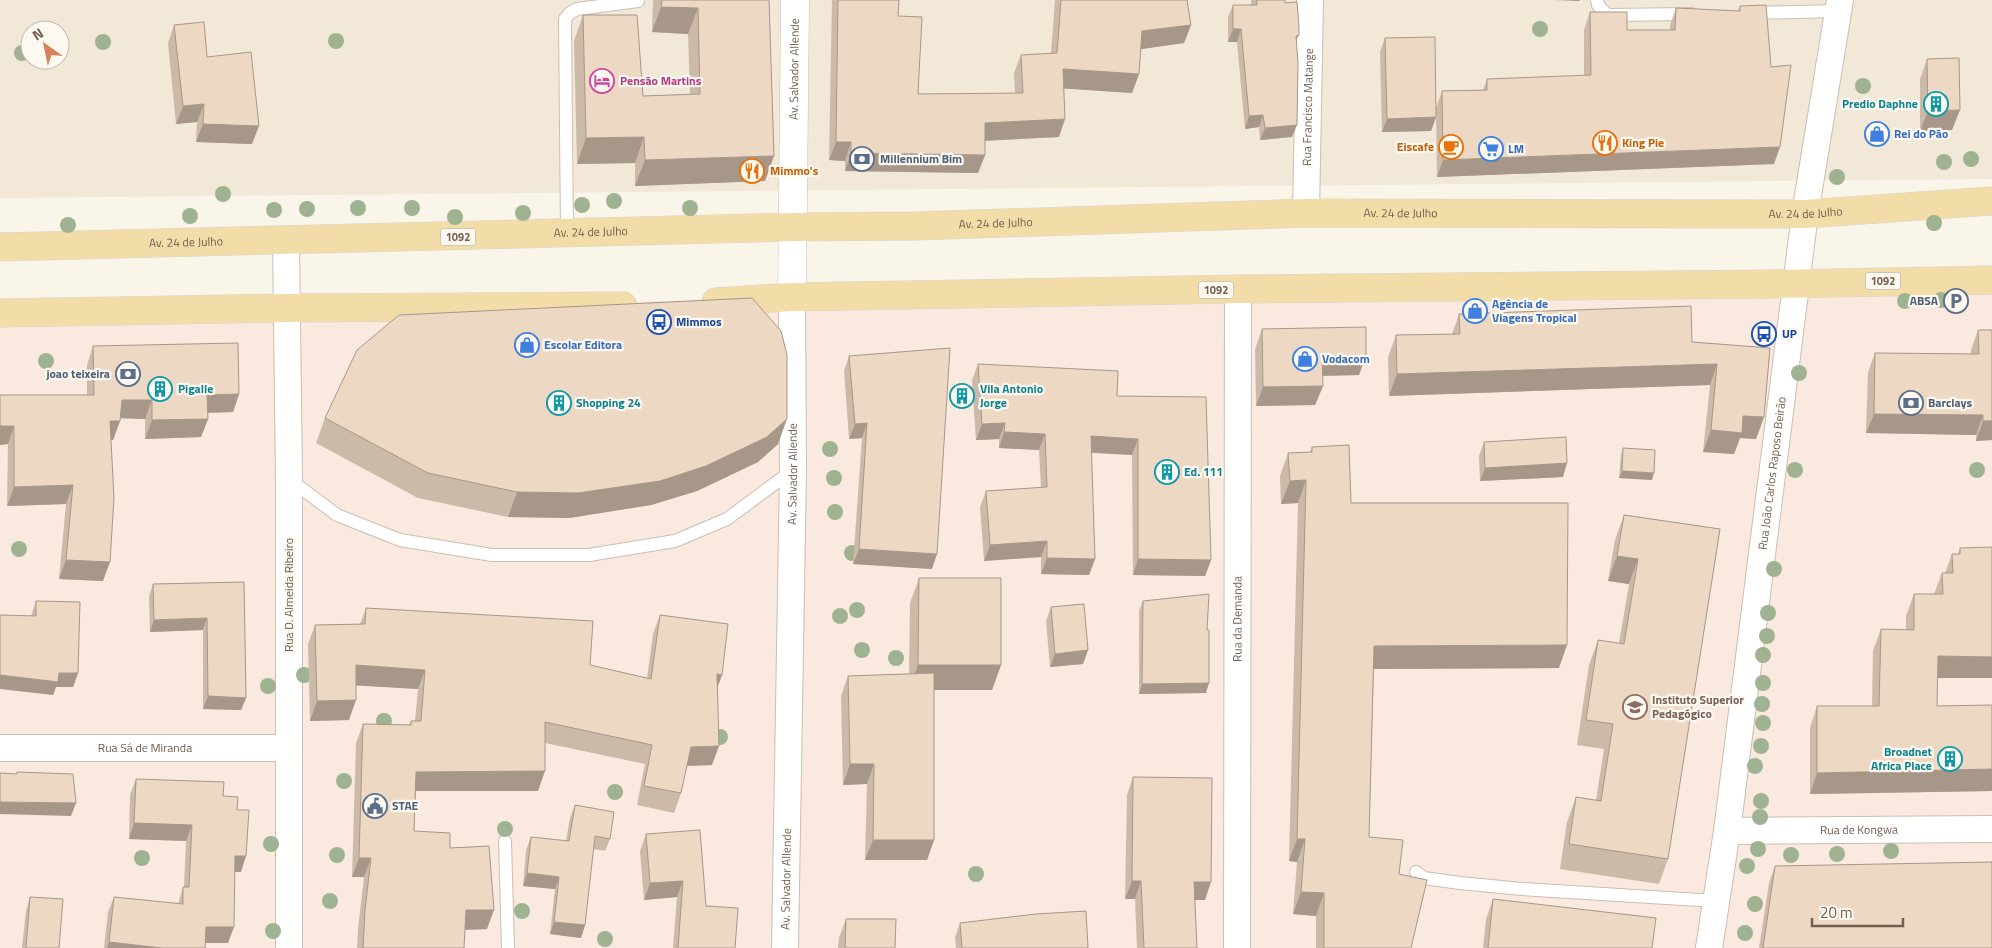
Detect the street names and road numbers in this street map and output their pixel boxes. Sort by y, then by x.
street label: Av. Salvador Allende [784,18,804,120]
street label: Rua Francisco Matange [1297,48,1318,166]
street label: Av. 24 de Julho [1768,201,1843,223]
street label: Av. 24 de Julho [1363,203,1438,222]
street label: Av. 24 de Julho [958,212,1033,234]
street label: Av. 24 de Julho [554,221,628,242]
road number: 1092 [440,228,476,246]
street label: Av. 24 de Julho [149,231,223,252]
road number: 1092 [1866,272,1900,290]
road number: 1092 [1198,282,1234,298]
street label: Rua João Carlos Raposo Beirão [1753,395,1791,551]
street label: Av. Salvador Allende [782,423,802,525]
street label: Rua D. Almeida Ribeiro [279,538,298,652]
street label: Rua da Demanda [1227,576,1247,662]
street label: Rua Sá de Miranda [98,738,192,757]
street label: Rua de Kongwa [1820,820,1898,839]
street label: Av. Salvador Allende [775,828,796,930]

